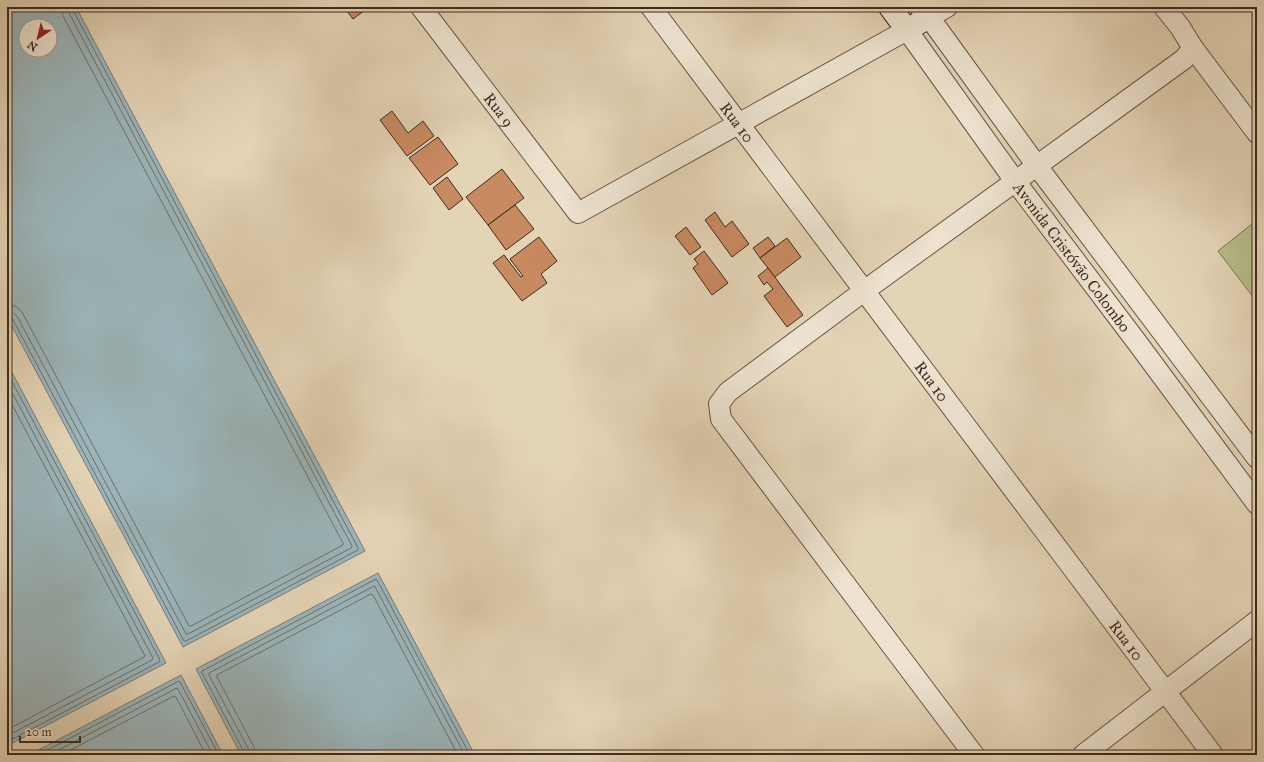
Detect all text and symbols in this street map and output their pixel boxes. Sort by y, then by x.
north arrow [18,18,58,58]
text: N [24,37,40,54]
street label: Rua 9 [480,89,518,131]
street label: Rua 10 [716,99,758,146]
street label: Avenida Cristóvão Colombo [1008,177,1135,336]
street label: Rua 10 [910,358,953,405]
street label: Rua 10 [1105,617,1148,664]
scale bar [20,718,80,744]
text: 20 m [26,725,52,739]

